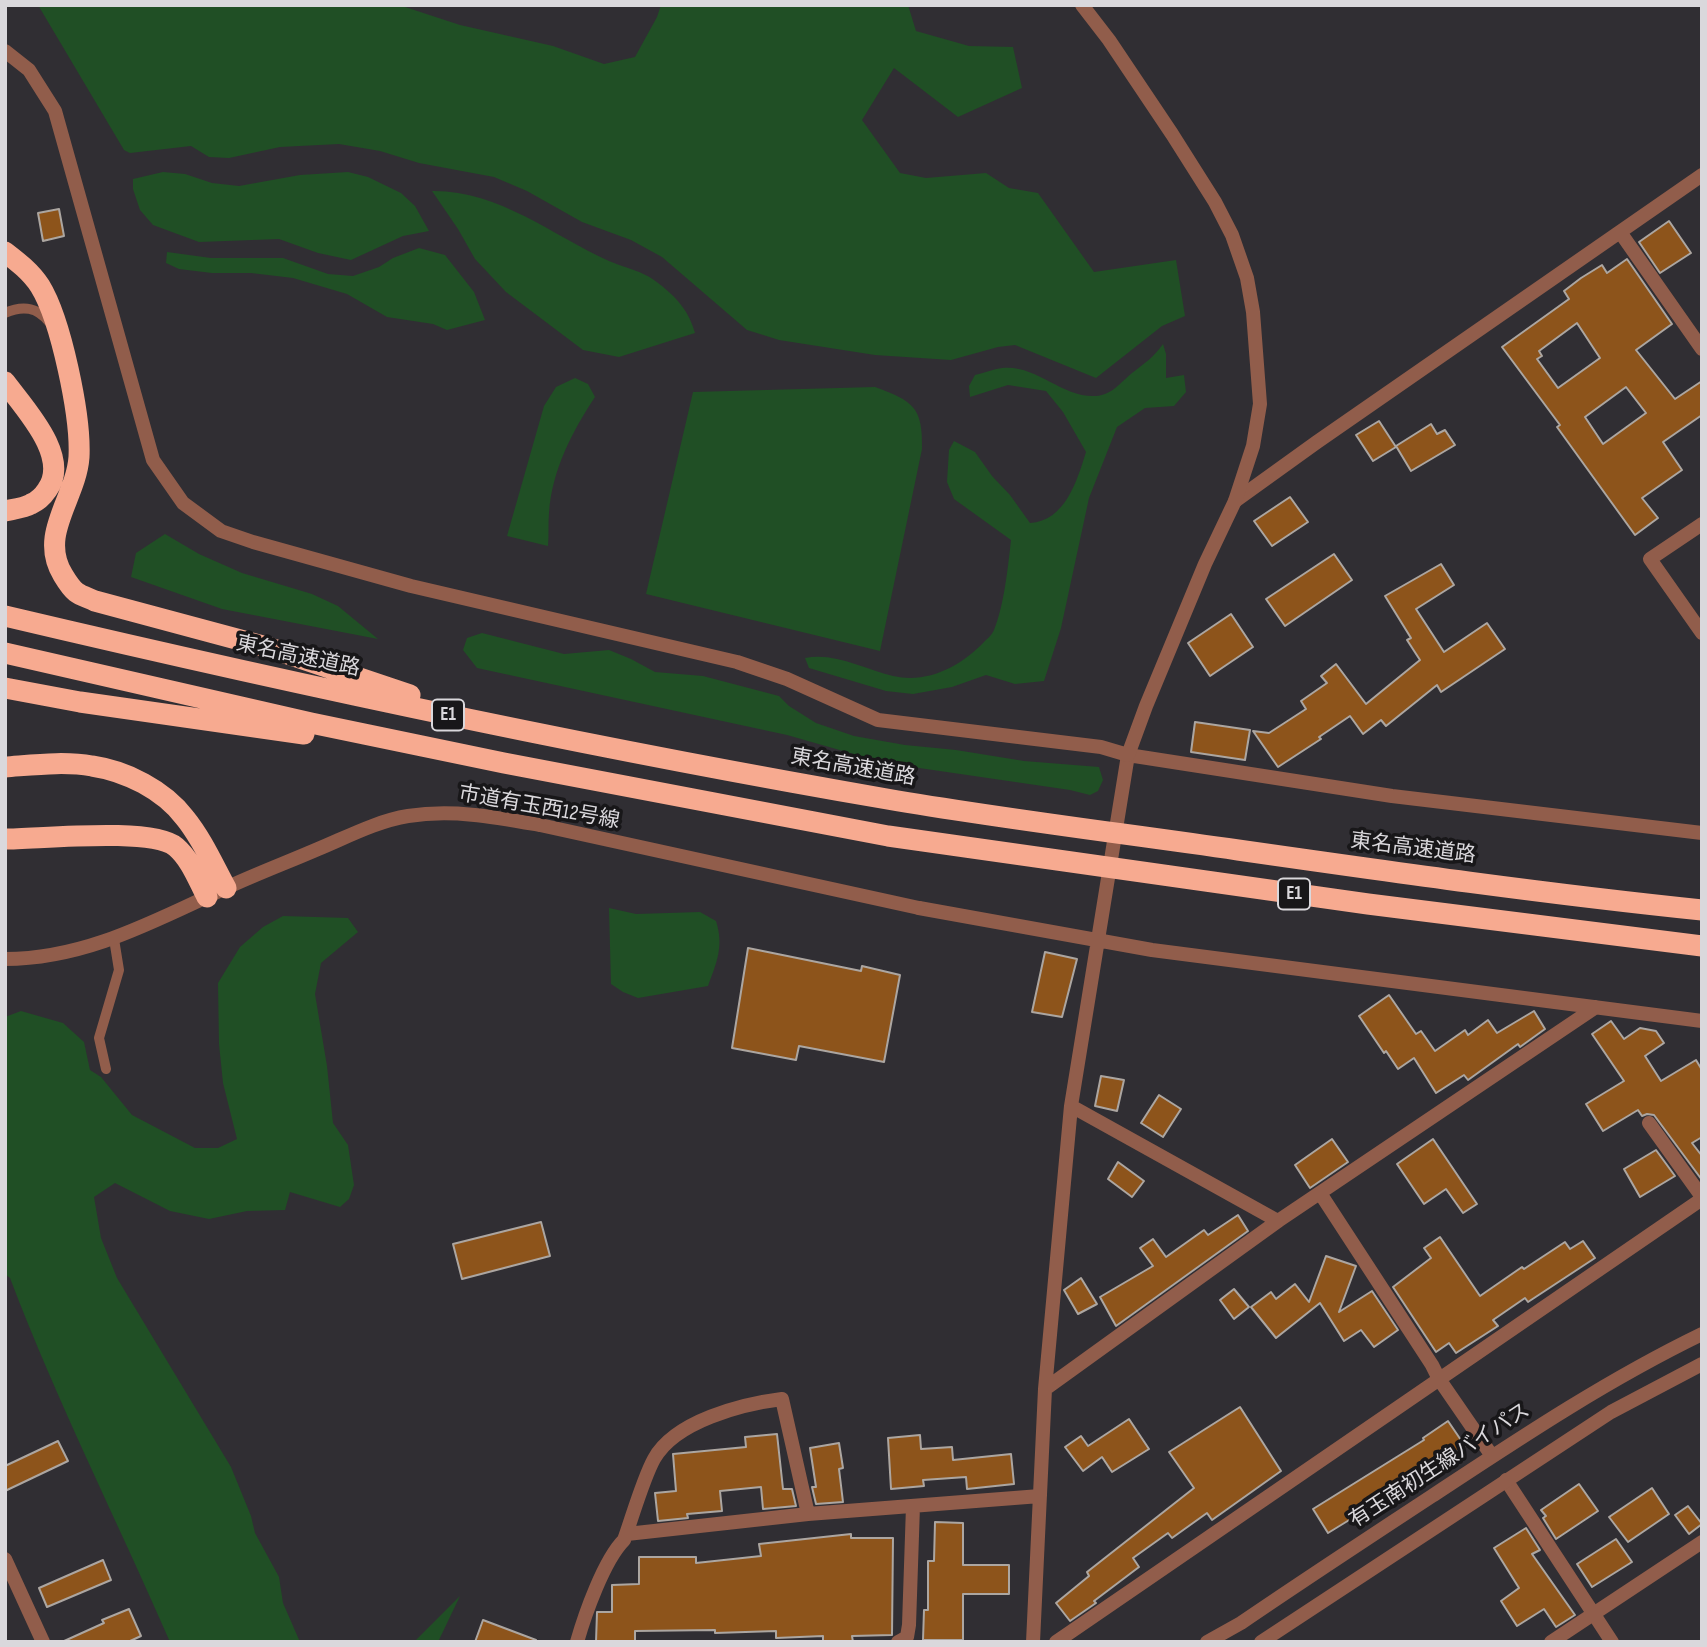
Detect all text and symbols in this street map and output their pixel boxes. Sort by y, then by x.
street label: 東名高速道路 [234,632,362,682]
road number: E1 [432,700,464,730]
street label: 東名高速道路 [789,745,917,791]
street label: 市道有玉西12号線 [456,781,622,835]
street label: 東名高速道路 [1349,829,1477,869]
road number: E1 [1278,878,1310,909]
street label: 有玉南初生線バイパス [1345,1398,1535,1534]

